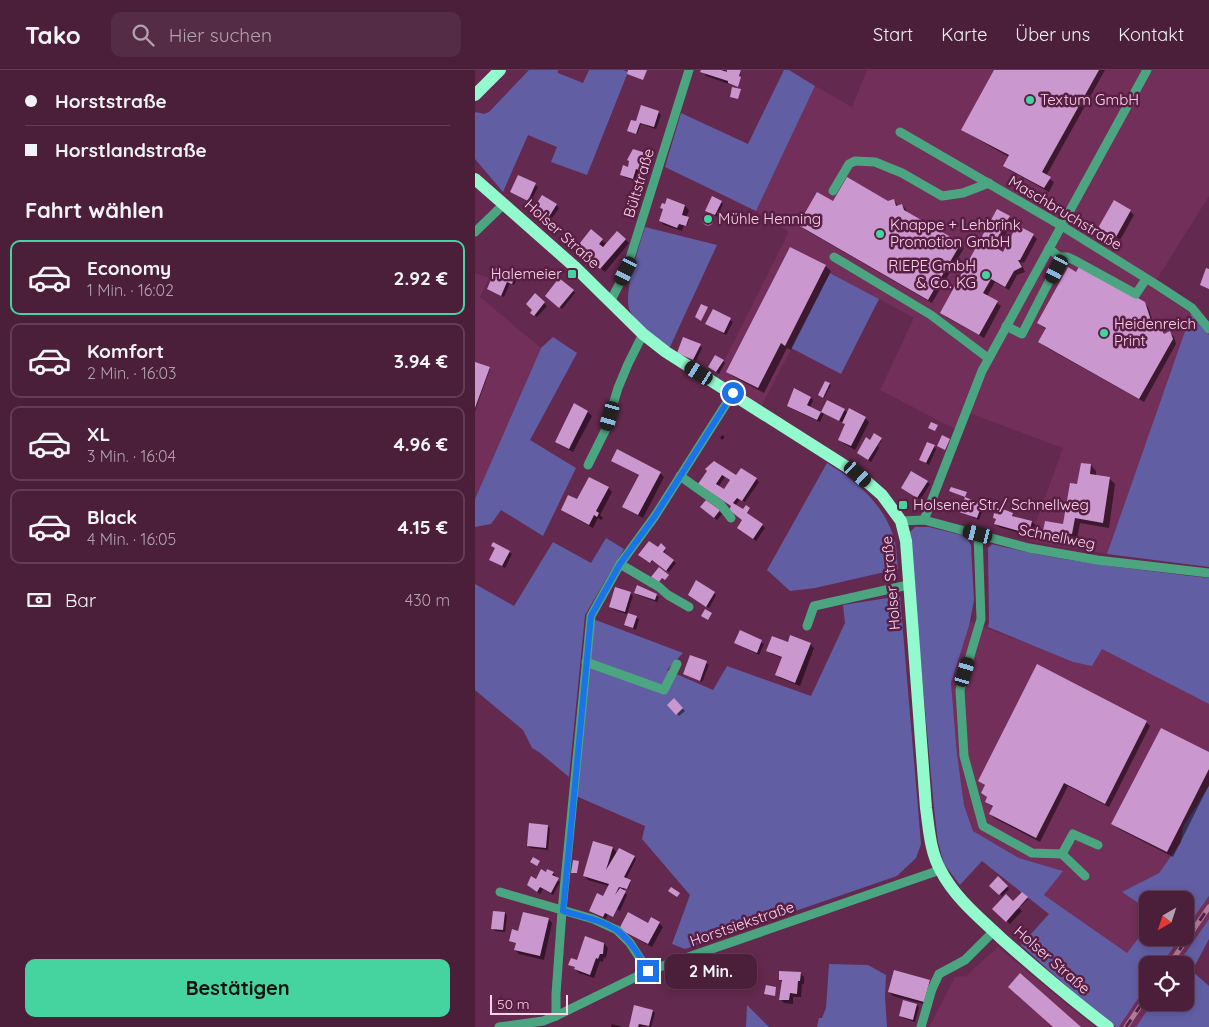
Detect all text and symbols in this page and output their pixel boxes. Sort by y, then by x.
search box [111,12,461,57]
text: Tako [25,20,81,50]
icon: search [129,21,157,49]
text: Hier suchen [169,23,272,47]
text: Start [873,23,913,46]
text: Karte [941,23,987,46]
text: Über uns [1015,23,1090,46]
text: Kontakt [1118,23,1184,46]
text: Horststraße [55,89,167,113]
place label: Textum GmbH [1040,90,1139,109]
marker: Textum GmbH [1024,94,1036,106]
text: Horstlandstraße [55,138,207,162]
street label: Bültstraße [619,146,658,220]
street label: Maschbruchstraße [1005,171,1125,254]
street label: Holser Straße [521,195,604,272]
text: Fahrt wählen [25,196,164,224]
place label: Mühle Henning [718,209,821,228]
marker: Mühle Henning [702,213,714,225]
place label: Knappe + Lehbrink Promotion GmbH [890,215,1021,251]
marker: Knappe + Lehbrink Promotion GmbH [874,228,886,240]
car [1043,252,1070,286]
car [612,254,639,288]
icon: car [27,255,72,300]
text: Economy [87,256,171,280]
place label: RIEPE GmbH & Co. KG [888,256,976,292]
place label: Halemeier [491,264,562,283]
text: 2.92 € [394,266,448,290]
marker: Halemeier [566,268,578,280]
marker: RIEPE GmbH & Co. KG [980,269,992,281]
text: 1 Min. · 16:02 [87,280,174,300]
place label: Heidenreich Print [1114,314,1196,350]
marker: Heidenreich Print [1098,327,1110,339]
icon: car [27,338,72,383]
text: Komfort [87,339,164,363]
text: 3.94 € [394,349,448,373]
car [682,359,715,387]
text: 2 Min. · 16:03 [87,363,176,383]
route start [722,382,744,404]
car [598,400,621,432]
icon: car [27,421,72,466]
text: XL [87,422,110,446]
text: 4.96 € [394,432,448,456]
text: 3 Min. · 16:04 [87,446,176,466]
car [841,458,874,490]
place label: Holsener Str./ Schnellweg [913,495,1089,514]
marker: Holsener Str./ Schnellweg [897,499,909,511]
icon: car [27,504,72,549]
text: Black [87,505,137,529]
text: 4.15 € [397,515,448,539]
street label: Schnellweg [1017,520,1097,553]
car [961,523,994,545]
text: 4 Min. · 16:05 [87,529,176,549]
street label: Holser Straße [877,535,904,631]
icon: cash [25,586,53,614]
text: Bar [65,588,96,612]
text: 430 m [405,590,450,610]
car [953,655,976,689]
north arrow [1139,891,1194,946]
map controls [1139,891,1194,1011]
street label: Horstsiekstraße [687,897,797,950]
street label: Holser Straße [1010,921,1094,998]
callout: 2 Min. [665,954,758,988]
button: locate [1139,956,1194,1011]
button: Bestätigen [25,959,450,1017]
route end [637,960,659,982]
text: 2 Min. [689,961,733,981]
scale bar [490,992,567,1015]
text: 50 m [497,995,530,1013]

